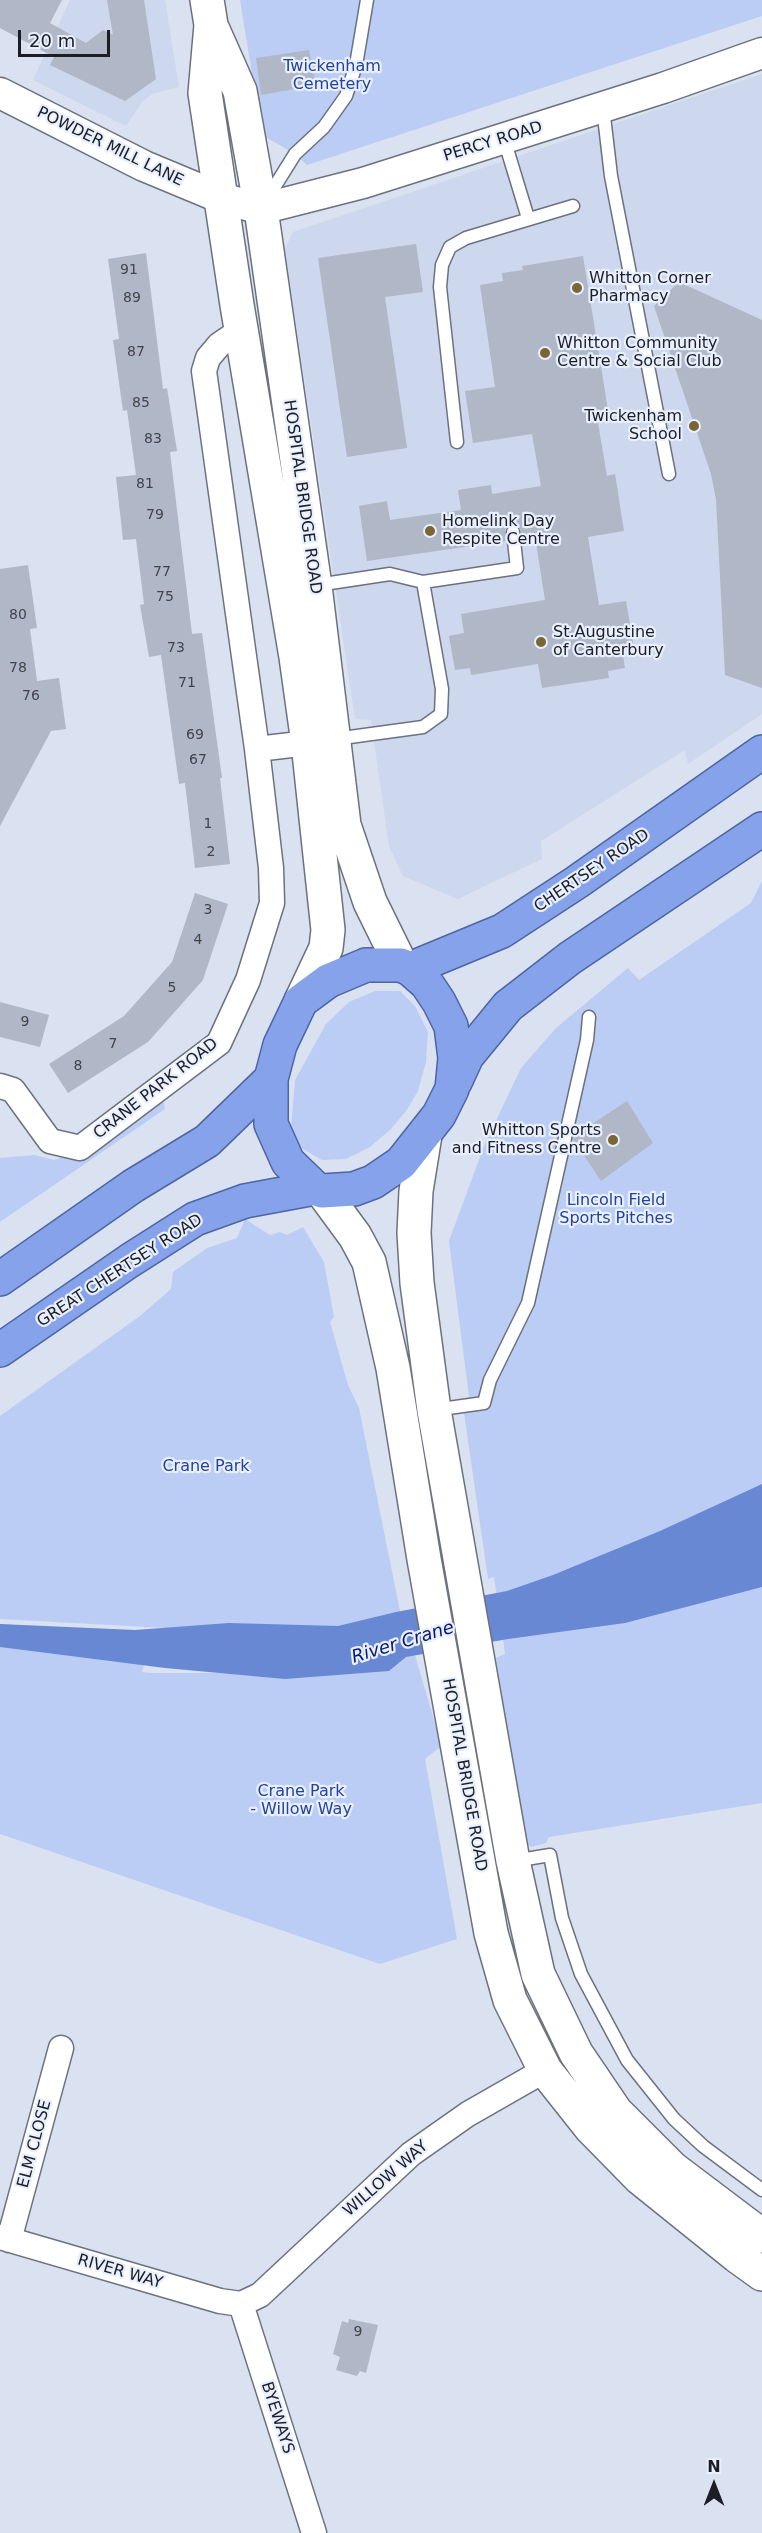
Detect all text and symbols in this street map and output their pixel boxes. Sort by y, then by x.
scale bar [21,18,112,56]
text: 20 m [29,30,75,51]
park label: Twickenham Cemetery [283,57,381,95]
street label: POWDER MILL LANE [34,103,186,191]
street label: PERCY ROAD [441,118,545,166]
house number: 91 [120,262,138,278]
place label: Whitton Corner Pharmacy [589,269,711,307]
marker: Whitton Corner Pharmacy [570,281,584,295]
house number: 89 [123,290,141,306]
place label: Whitton Community Centre & Social Club [557,334,722,372]
house number: 87 [127,344,145,360]
marker: Whitton Community Centre & Social Club [538,346,552,360]
house number: 85 [132,395,150,411]
street label: HOSPITAL BRIDGE ROAD [279,399,325,595]
place label: Twickenham School [584,407,682,445]
marker: Twickenham School [687,419,701,433]
house number: 83 [144,431,162,447]
house number: 81 [136,476,154,492]
house number: 79 [146,507,164,523]
place label: Homelink Day Respite Centre [442,512,560,550]
marker: Homelink Day Respite Centre [423,524,437,538]
house number: 77 [153,564,171,580]
house number: 75 [156,589,174,605]
house number: 80 [9,607,27,623]
place label: St.Augustine of Canterbury [553,623,664,661]
marker: St.Augustine of Canterbury [534,635,548,649]
house number: 73 [167,640,185,656]
house number: 78 [9,660,27,676]
house number: 71 [178,675,196,691]
house number: 76 [22,688,40,704]
house number: 69 [186,727,204,743]
house number: 67 [189,752,207,768]
house number: 1 [204,816,212,832]
street label: CHERTSEY ROAD [531,825,653,917]
house number: 2 [207,844,215,860]
house number: 3 [204,902,212,918]
house number: 4 [194,932,202,948]
house number: 5 [168,980,176,996]
house number: 9 [21,1014,29,1030]
street label: CRANE PARK ROAD [90,1034,222,1144]
house number: 7 [109,1036,117,1052]
house number: 8 [74,1058,82,1074]
place label: Whitton Sports and Fitness Centre [452,1121,601,1159]
marker: Whitton Sports and Fitness Centre [606,1133,620,1147]
park label: Lincoln Field Sports Pitches [559,1191,673,1229]
street label: GREAT CHERTSEY ROAD [34,1210,206,1332]
park label: Crane Park [162,1457,250,1477]
water label: River Crane [349,1617,457,1669]
street label: HOSPITAL BRIDGE ROAD [438,1677,490,1873]
park label: Crane Park - Willow Way [250,1782,352,1820]
street label: ELM CLOSE [14,2098,56,2190]
street label: WILLOW WAY [340,2137,432,2221]
street label: RIVER WAY [75,2251,165,2293]
house number: 9 [354,2324,362,2340]
street label: BYEWAYS [256,2380,298,2456]
north arrow [684,2455,744,2515]
text: N [707,2457,721,2476]

